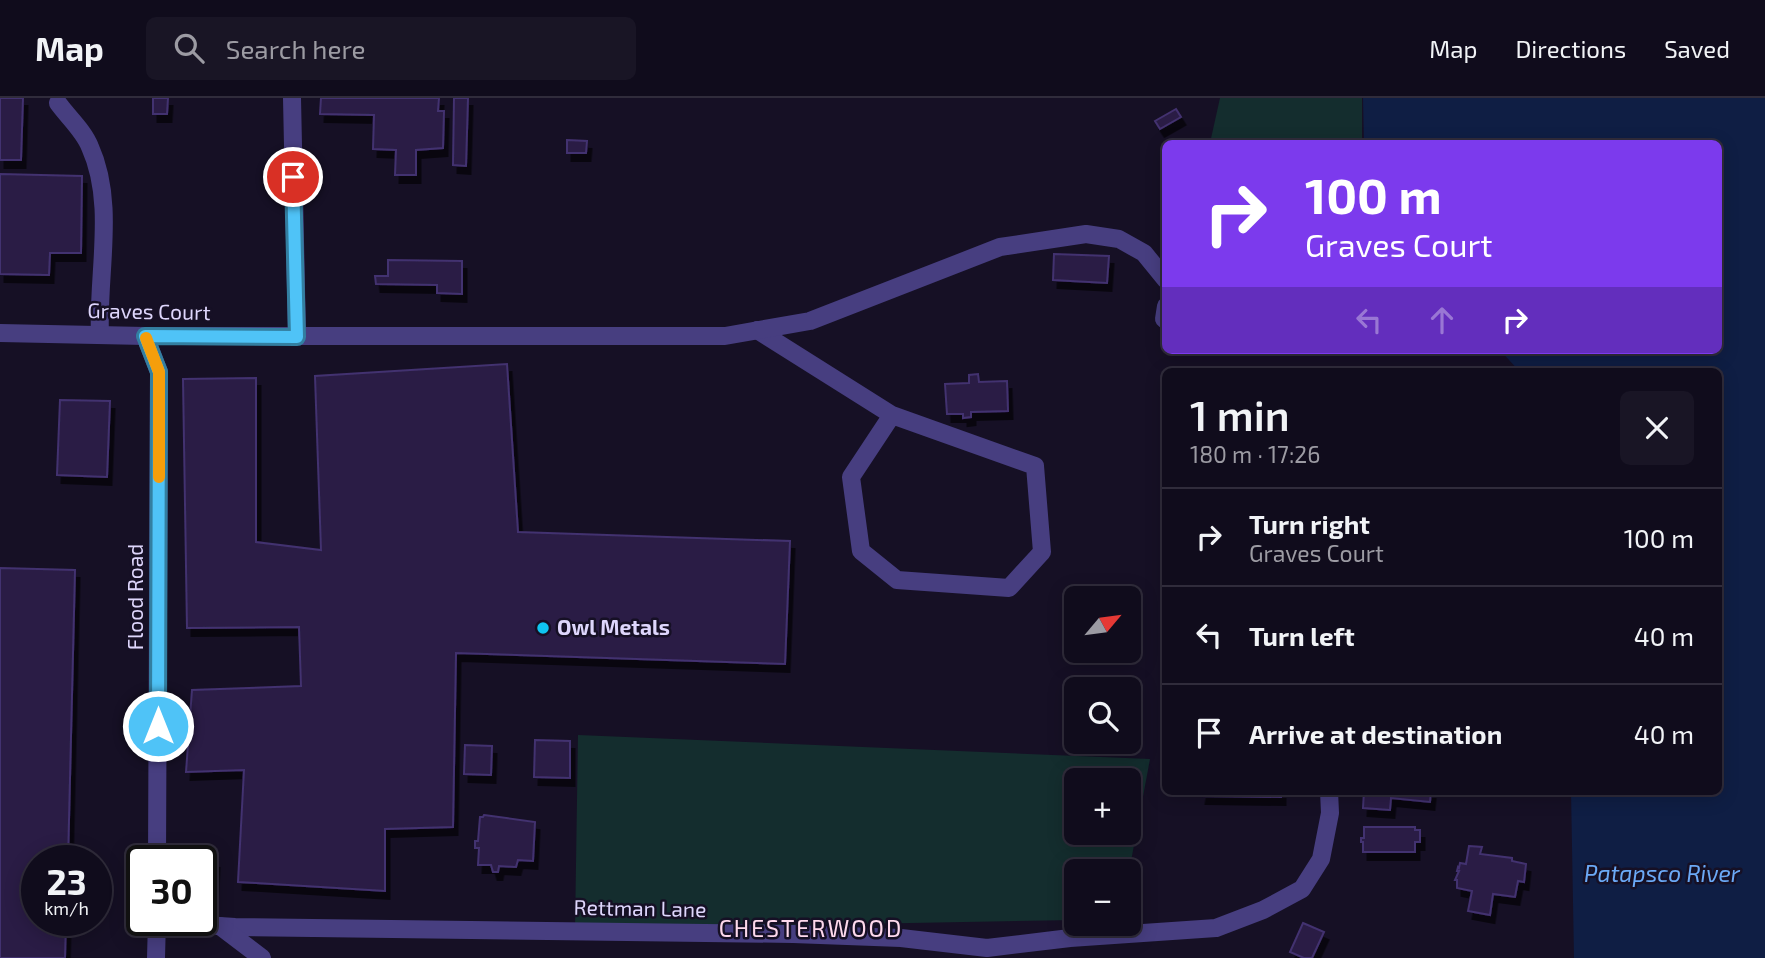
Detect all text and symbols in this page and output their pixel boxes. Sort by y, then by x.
search box [146,17,636,80]
text: Map [35,28,104,68]
icon: search [170,29,208,67]
text: Search here [226,33,365,64]
text: Map [1429,34,1477,63]
text: Directions [1515,34,1626,63]
text: Saved [1664,34,1730,63]
pin [263,147,323,207]
icon: arrive [274,158,312,196]
text: 100 m [1305,165,1442,224]
icon: right [1190,168,1281,259]
text: Graves Court [1305,225,1493,263]
street label: Graves Court [87,297,211,324]
icon: left [1350,301,1388,339]
icon: ahead [1423,301,1461,339]
icon: right [1496,301,1534,339]
text: 1 min [1190,389,1290,439]
button: close [1620,391,1694,465]
text: 180 m · 17:26 [1190,440,1320,468]
text: Turn right [1249,508,1370,539]
icon: right [1190,518,1228,556]
text: 100 m [1624,522,1694,553]
text: Graves Court [1249,539,1384,567]
street label: Flood Road [122,544,147,650]
north arrow [1064,586,1141,663]
map controls [1064,586,1141,936]
place label: Owl Metals [557,614,670,639]
icon: left [1190,616,1228,654]
marker: Owl Metals [535,620,551,636]
text: Turn left [1249,620,1355,651]
text: 40 m [1634,620,1694,651]
button: search [1064,677,1141,754]
position arrow [121,689,195,763]
icon: arrive [1190,714,1228,752]
text: Arrive at destination [1249,718,1502,749]
text: 40 m [1634,718,1694,749]
button: + [1064,768,1141,845]
speed limit sign: 30 [126,845,217,936]
button: − [1064,859,1141,936]
water label: Patapsco River [1584,859,1741,887]
text: 23 [46,860,87,902]
street label: Rettman Lane [573,894,707,921]
text: km/h [44,897,89,919]
district label: CHESTERWOOD [719,914,903,942]

